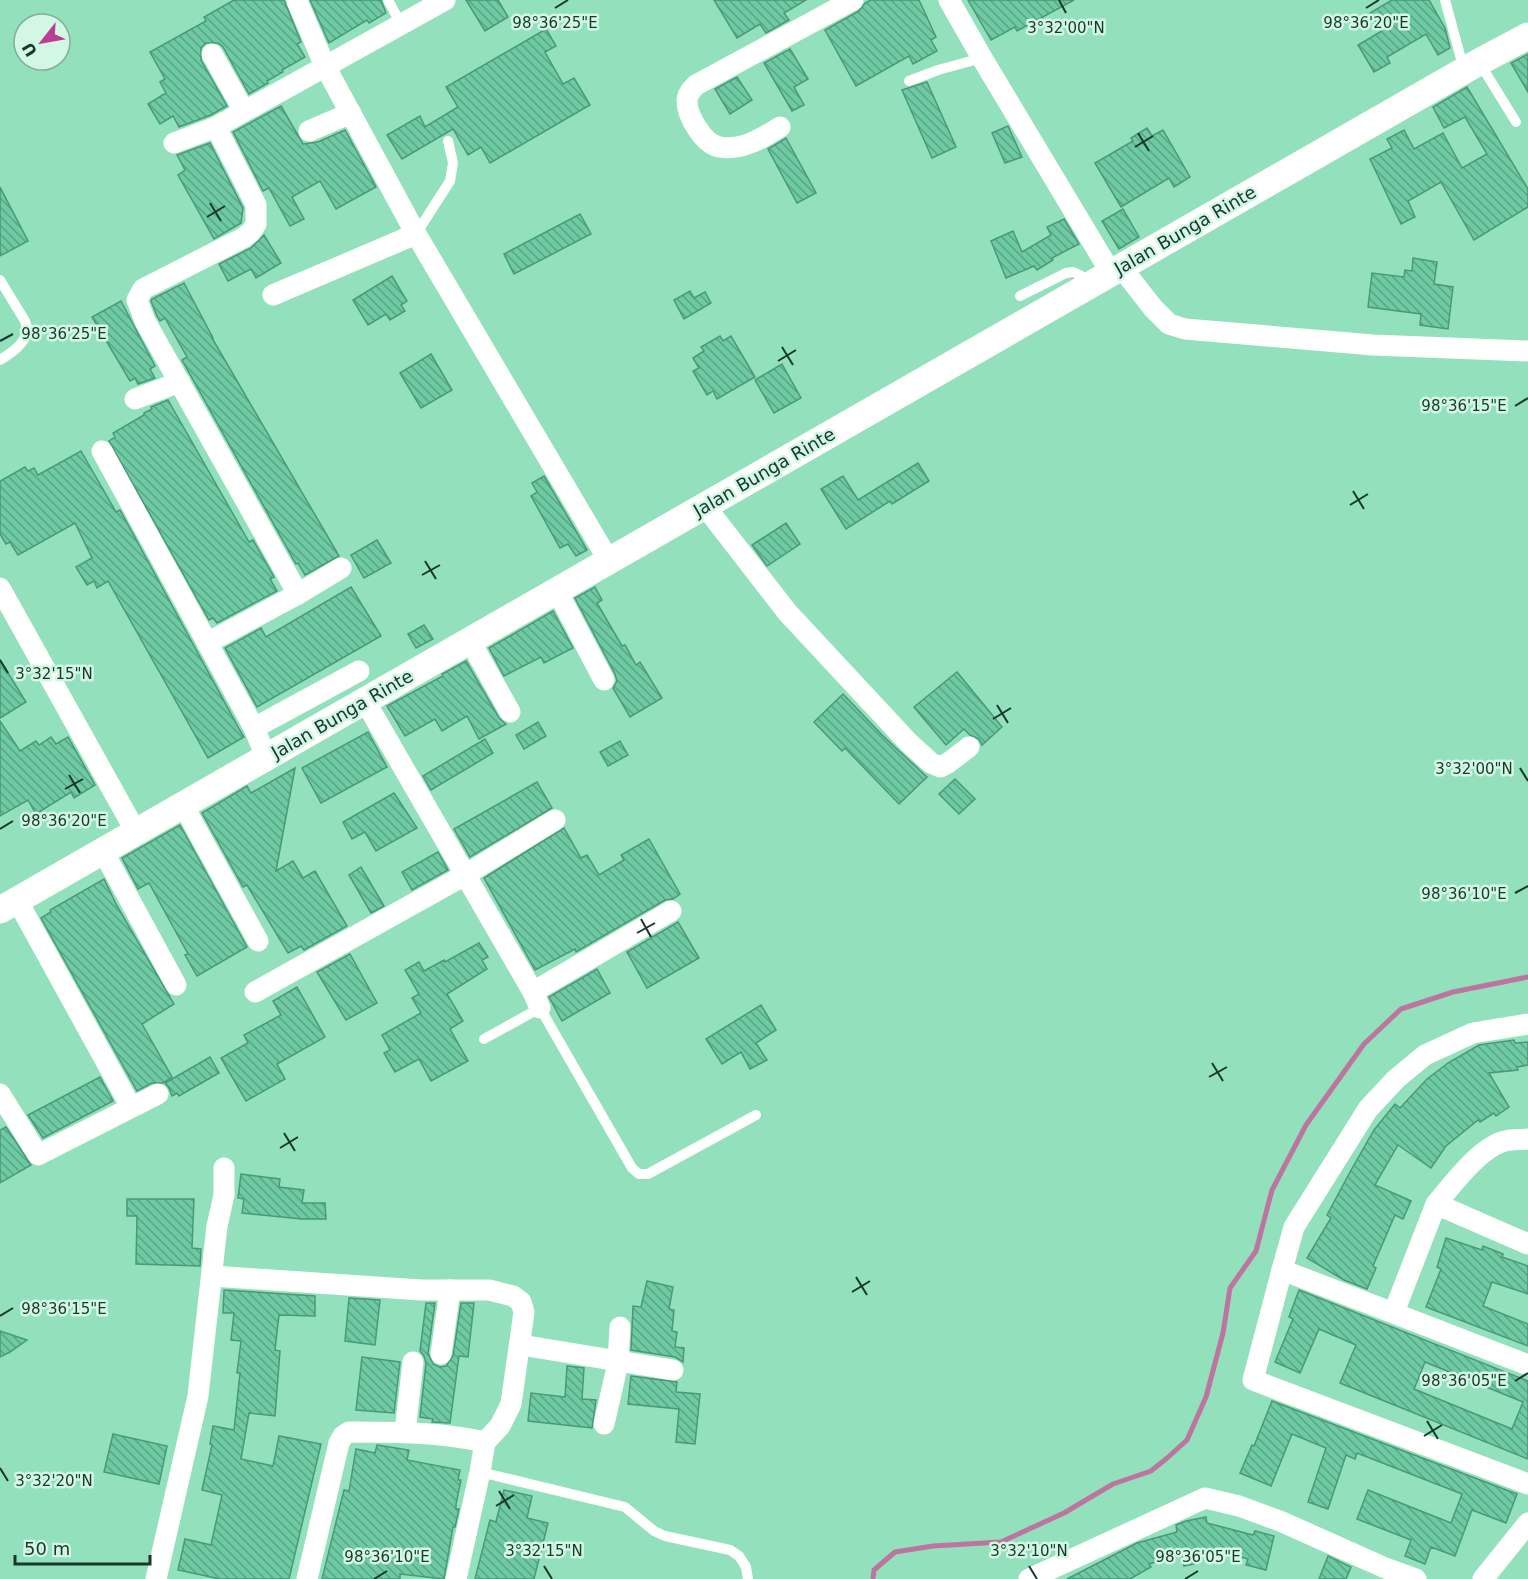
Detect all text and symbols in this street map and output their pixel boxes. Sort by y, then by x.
north arrow [12,12,72,72]
text: 98°36'25"E [512,14,598,32]
text: 98°36'20"E [1323,14,1409,32]
text: 3°32'00"N [1027,19,1105,37]
text: U [18,39,41,60]
street label: Jalan Bunga Rinte [1110,181,1259,280]
text: 98°36'25"E [21,325,107,343]
text: 98°36'15"E [1421,397,1507,415]
street label: Jalan Bunga Rinte [689,423,838,522]
text: 3°32'15"N [15,665,93,683]
street label: Jalan Bunga Rinte [267,665,416,764]
text: 3°32'00"N [1435,760,1513,778]
text: 98°36'20"E [21,812,107,830]
text: 98°36'10"E [1421,885,1507,903]
text: 98°36'15"E [21,1300,107,1318]
text: 98°36'05"E [1421,1372,1507,1390]
text: 3°32'20"N [15,1472,93,1490]
scale bar [15,1528,150,1566]
text: 50 m [24,1538,70,1559]
text: 3°32'15"N [505,1542,583,1560]
text: 3°32'10"N [990,1542,1068,1560]
text: 98°36'10"E [344,1548,430,1566]
text: 98°36'05"E [1155,1548,1241,1566]

